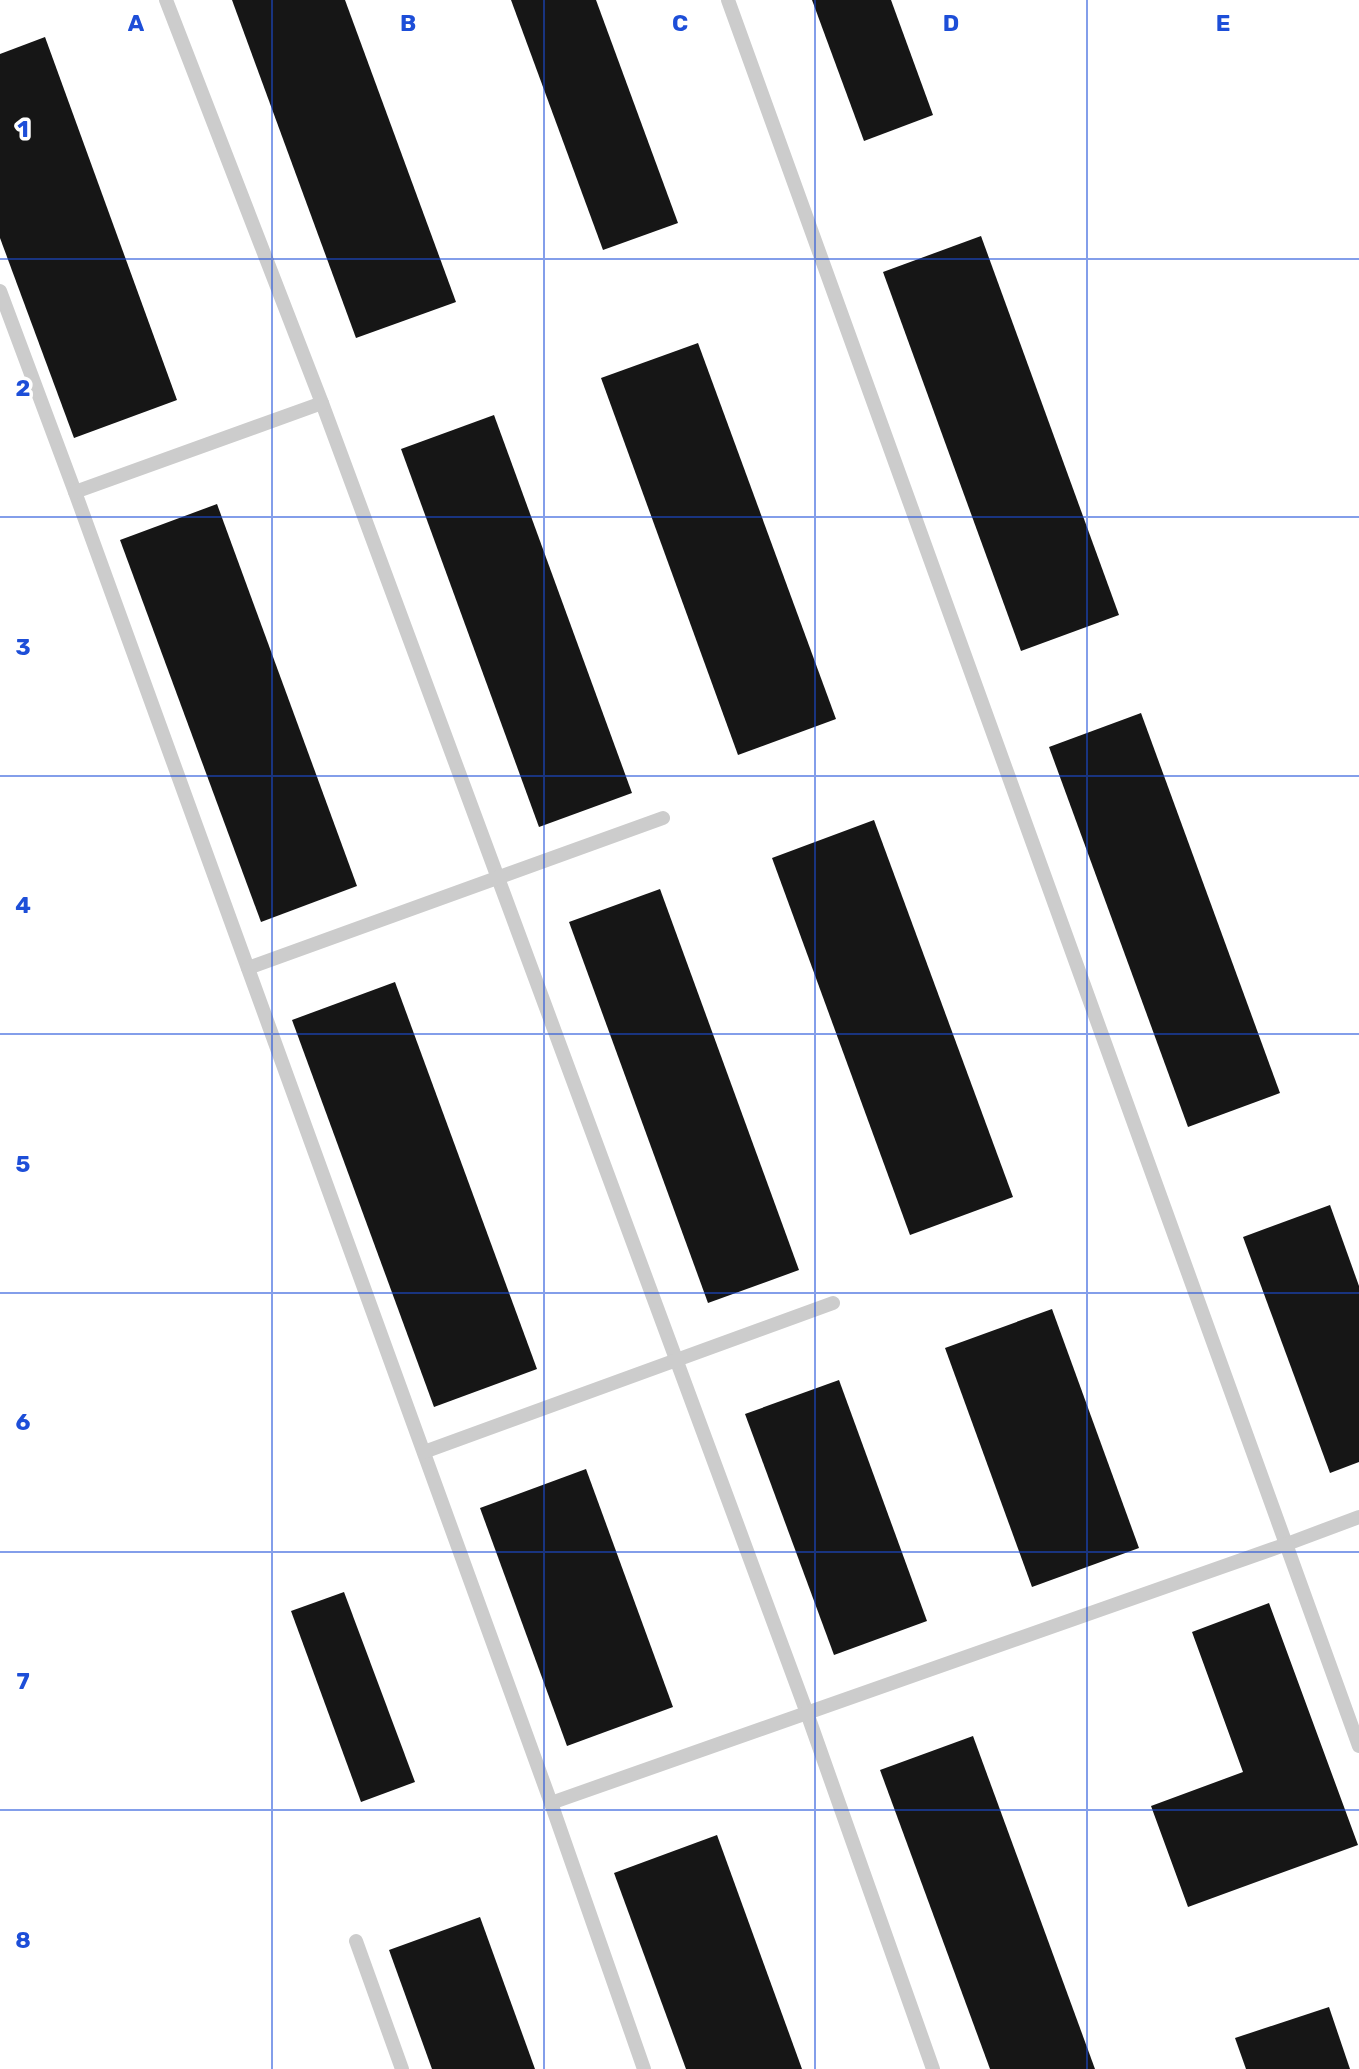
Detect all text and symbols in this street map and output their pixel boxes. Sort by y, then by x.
text: A [128,9,145,37]
text: B [400,9,416,37]
text: C [672,9,688,37]
text: D [943,9,959,37]
text: E [1216,9,1230,37]
text: 1 [17,115,29,143]
text: 2 [16,374,30,402]
text: 3 [15,633,31,661]
text: 4 [15,891,31,919]
text: 5 [16,1150,31,1178]
text: 6 [16,1408,31,1436]
text: 7 [16,1667,30,1695]
text: 8 [15,1926,31,1954]

